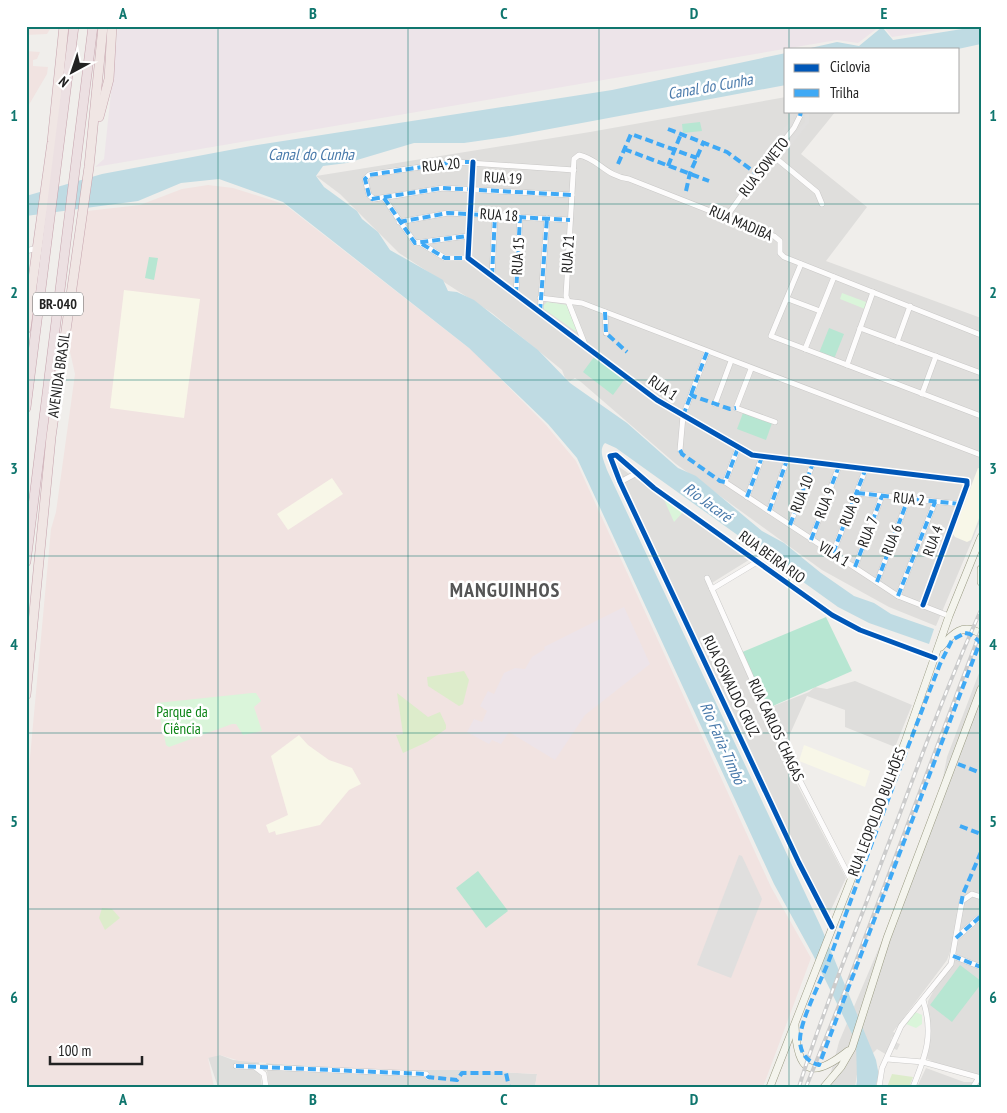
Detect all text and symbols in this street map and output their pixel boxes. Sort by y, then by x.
text: A [118,3,128,23]
text: B [309,3,317,23]
text: C [500,3,508,23]
text: D [690,3,699,23]
text: E [881,3,888,23]
north arrow [48,48,98,98]
legend [784,48,960,112]
text: Ciclovia [830,57,870,76]
water label: Canal do Cunha [666,68,756,103]
text: N [55,73,72,91]
text: Trilha [830,83,859,102]
text: 1 [10,105,18,125]
text: 1 [989,105,997,125]
street label: RUA SOWETO [735,133,793,200]
water label: Canal do Cunha [268,144,356,164]
street label: RUA 20 [421,153,461,176]
street label: RUA 19 [483,167,523,188]
street label: RUA MADIBA [707,201,777,245]
street label: RUA 18 [479,204,519,225]
street label: RUA 21 [557,234,578,274]
street label: RUA 15 [507,236,528,276]
text: 2 [10,282,18,302]
text: 2 [989,282,997,302]
road number: BR-040 [33,292,83,316]
street label: AVENIDA BRASIL [43,330,74,419]
street label: RUA 1 [645,371,682,404]
text: 3 [10,458,18,478]
text: 3 [989,458,997,478]
street label: RUA 10 [786,472,817,515]
water label: Rio Jacaré [680,478,737,527]
street label: RUA 9 [810,485,839,521]
street label: RUA 2 [892,487,926,510]
street label: RUA 8 [835,493,864,529]
street label: RUA 7 [853,514,882,550]
street label: RUA 6 [877,521,906,558]
street label: RUA 4 [918,523,947,559]
street label: RUA BEIRA RIO [735,526,809,587]
street label: VILA 1 [814,536,853,570]
district label: MANGUINHOS [450,577,560,603]
street label: RUA OSWALDO CRUZ [699,632,764,740]
text: 4 [10,634,18,654]
text: 4 [989,634,997,654]
street label: RUA CARLOS CHAGAS [744,675,809,784]
water label: Rio Faria-Timbó [696,699,750,788]
park label: Parque da Ciência [156,702,208,738]
street label: RUA LEOPOLDO BULHÕES [843,745,910,879]
text: 5 [10,811,18,831]
text: 5 [989,811,997,831]
text: 6 [10,987,18,1007]
text: 6 [989,987,997,1007]
scale bar [50,1033,142,1065]
text: 100 m [58,1041,91,1060]
text: A [118,1089,128,1109]
text: B [309,1089,317,1109]
text: C [500,1089,508,1109]
text: D [690,1089,699,1109]
text: E [881,1089,888,1109]

